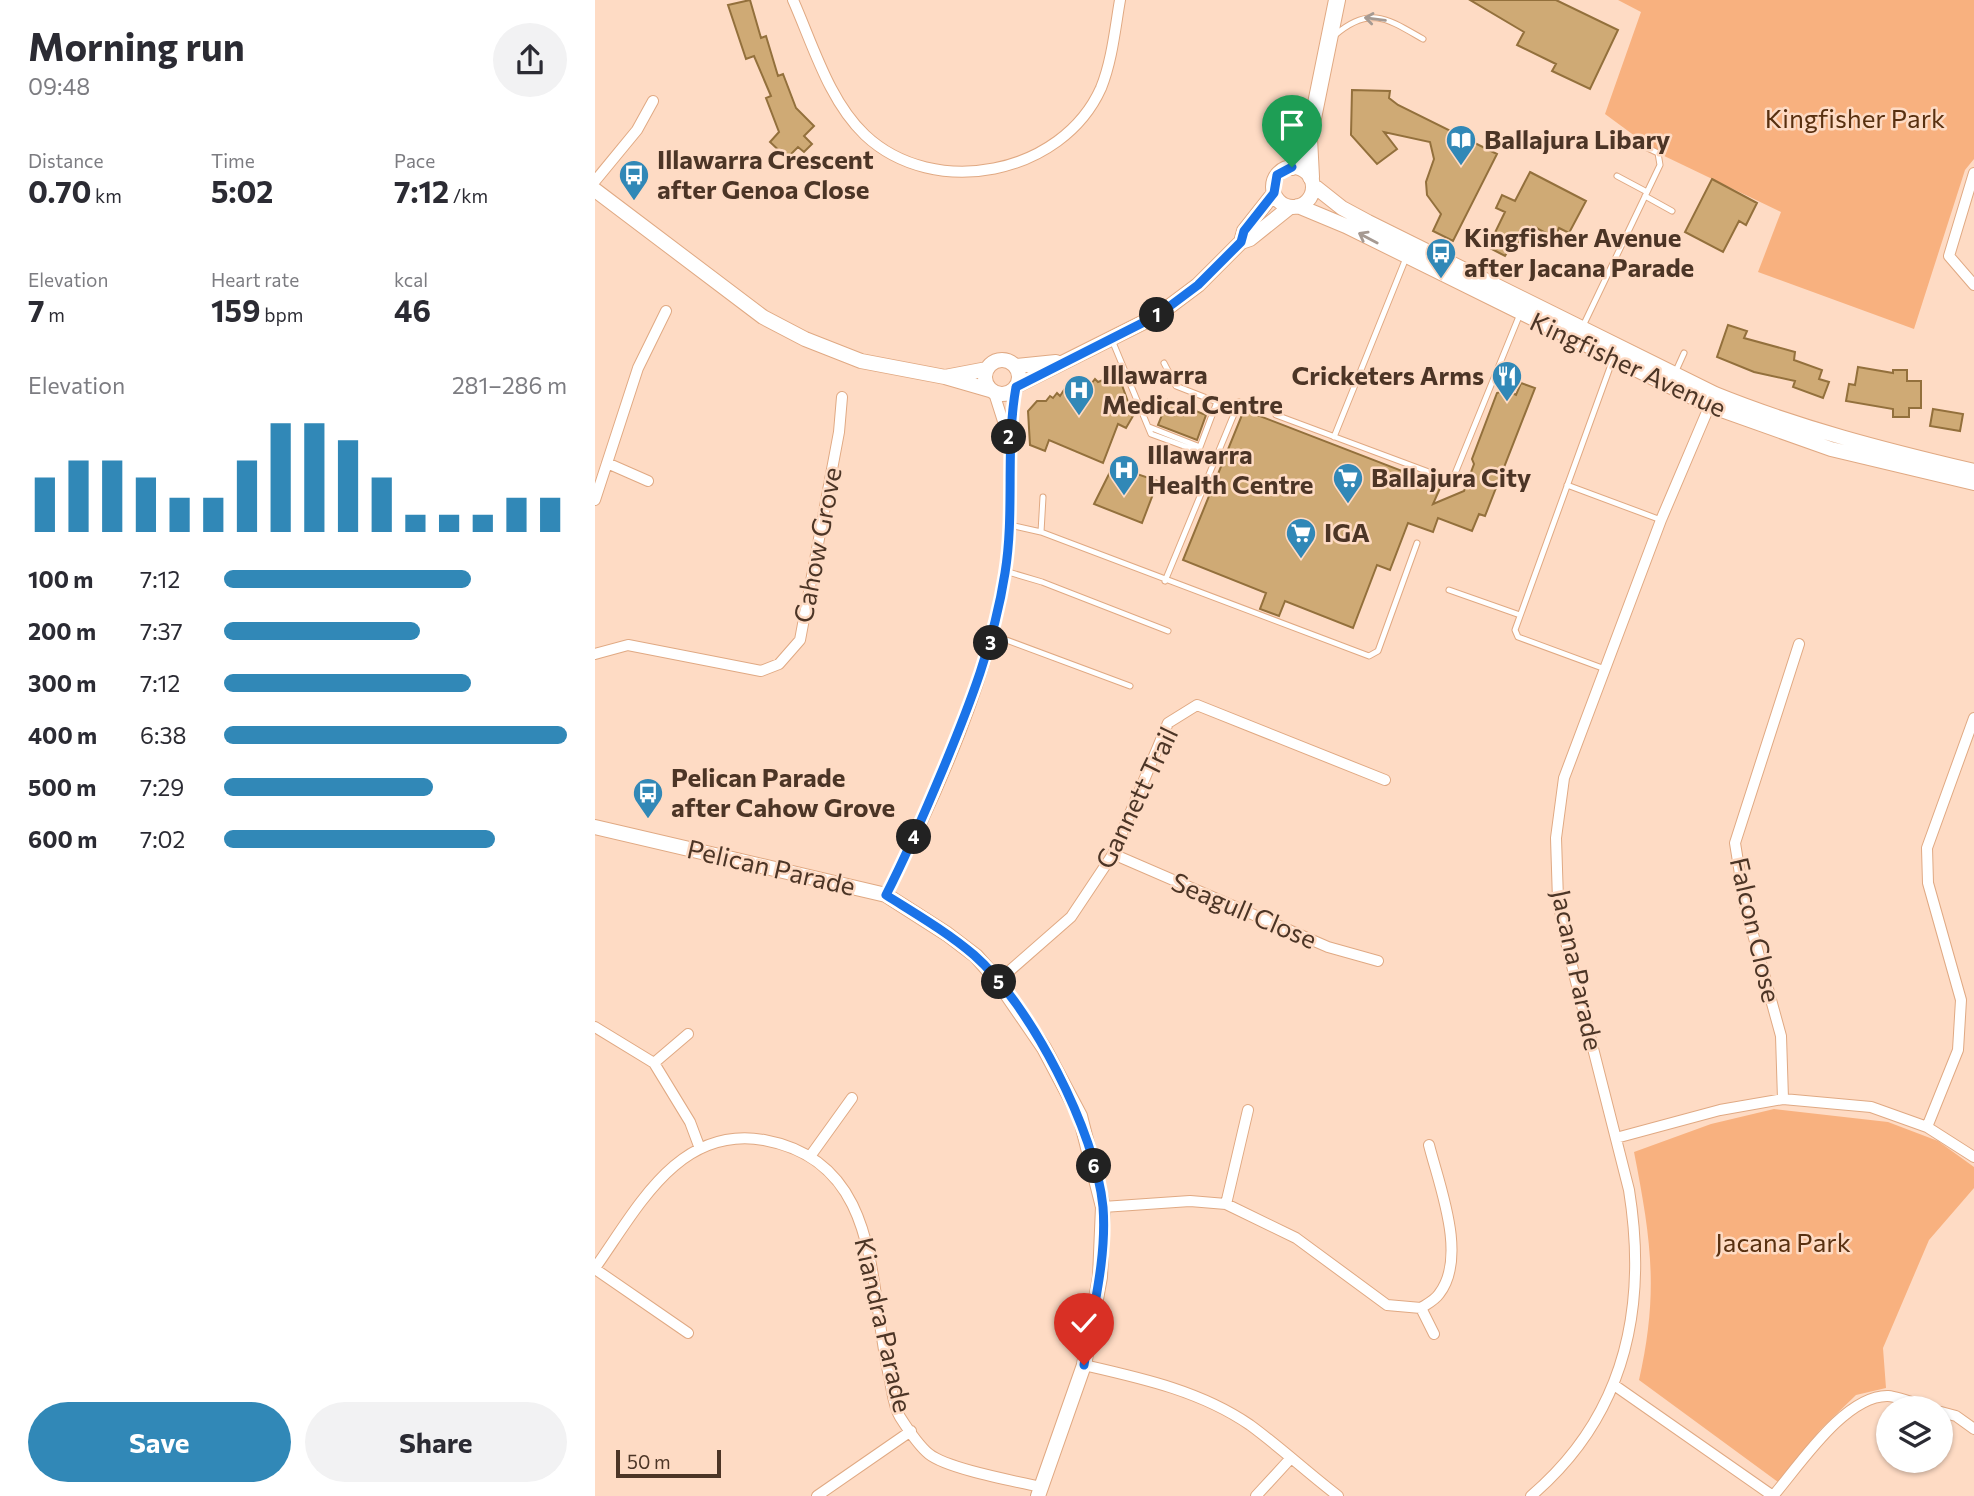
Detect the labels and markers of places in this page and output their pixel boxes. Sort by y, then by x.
pin [1262,95,1322,167]
library icon: Ballajura Libary [1444,123,1478,167]
place label: Ballajura Libary [1484,123,1670,154]
place label: Illawarra Crescent after Genoa Close [657,143,874,204]
bus stop icon: Illawarra Crescent after Genoa Close [617,158,651,202]
place label: Kingfisher Avenue after Jacana Parade [1464,221,1694,282]
bus stop icon: Kingfisher Avenue after Jacana Parade [1424,236,1458,280]
pin: 1 [1139,298,1175,332]
place label: Illawarra Medical Centre [1102,358,1283,419]
place label: Cricketers Arms [1292,359,1484,390]
restaurant icon: Cricketers Arms [1490,359,1524,403]
hospital icon: Illawarra Medical Centre [1062,373,1096,417]
pin: 2 [991,420,1027,454]
place label: Illawarra Health Centre [1147,438,1314,499]
hospital icon: Illawarra Health Centre [1107,453,1141,497]
supermarket icon: Ballajura City [1331,461,1365,505]
place label: Ballajura City [1371,461,1531,492]
supermarket icon: IGA [1284,516,1318,560]
place label: IGA [1324,516,1370,547]
pin: 3 [973,626,1009,660]
place label: Pelican Parade after Cahow Grove [671,761,895,822]
bus stop icon: Pelican Parade after Cahow Grove [631,776,665,820]
pin: 4 [897,820,931,854]
pin: 5 [981,964,1017,1000]
pin: 6 [1077,1148,1111,1184]
pin [1054,1293,1114,1365]

